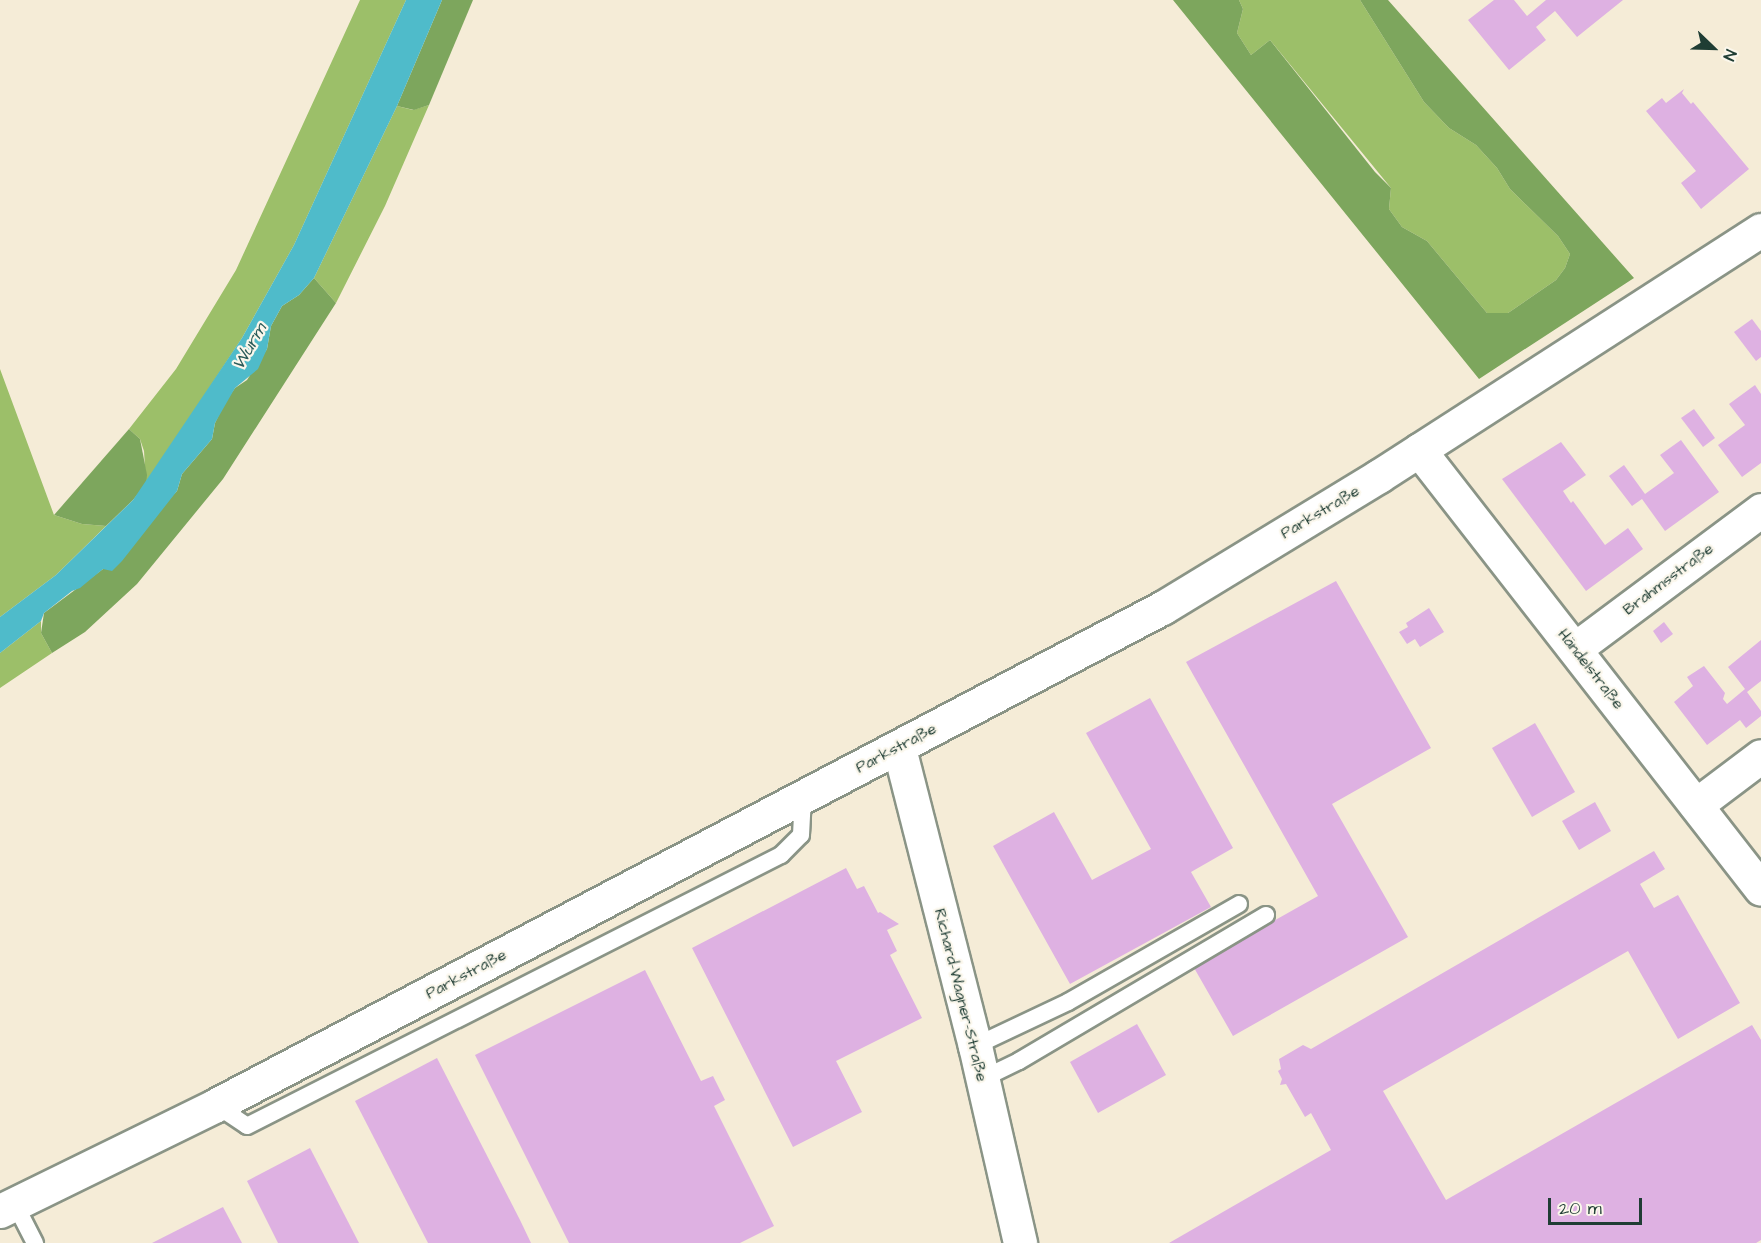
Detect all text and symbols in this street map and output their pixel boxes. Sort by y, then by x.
north arrow [1683,18,1743,78]
text: N [1717,46,1742,64]
water label: Wurm [228,320,272,374]
street label: Parkstraße [1277,481,1363,543]
street label: Brahmsstraße [1619,539,1717,619]
street label: Händelstraße [1554,625,1628,713]
street label: Parkstraße [852,719,940,777]
street label: Richard-Wagner-Straße [930,906,992,1084]
street label: Parkstraße [422,945,510,1003]
scale bar [1551,1186,1646,1224]
text: 20 m [1559,1196,1602,1221]

